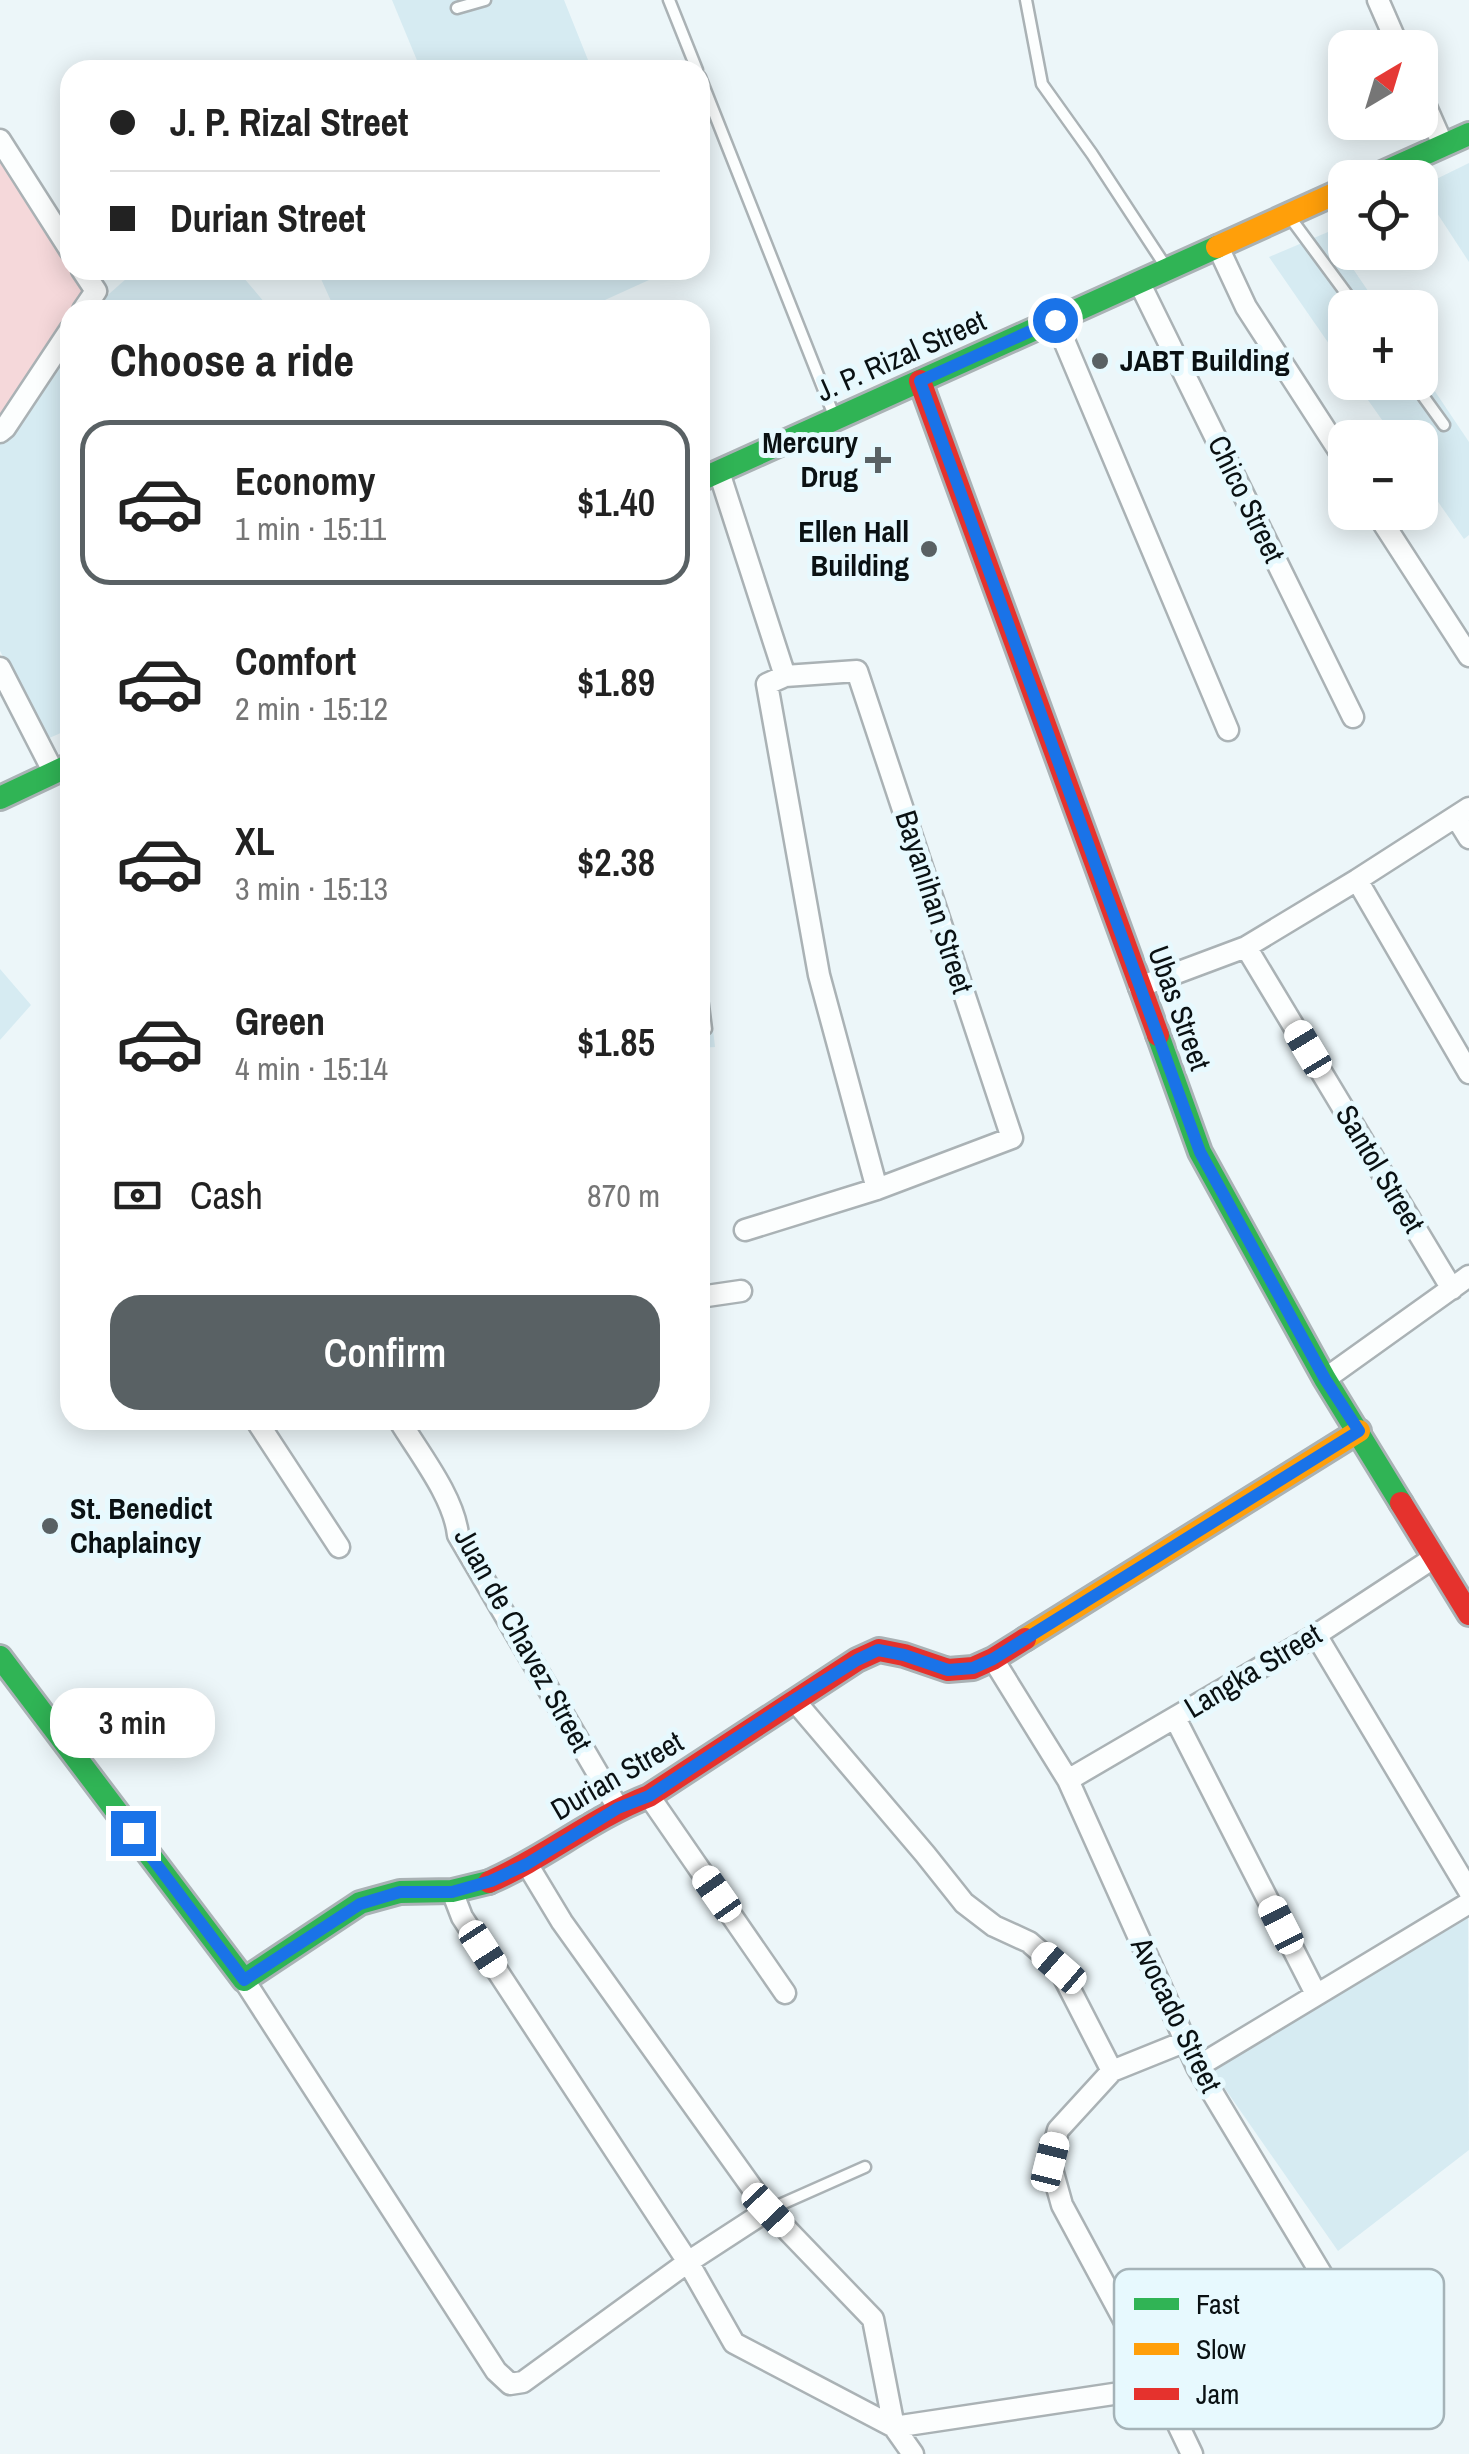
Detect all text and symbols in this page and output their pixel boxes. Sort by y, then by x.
north arrow [1328,30,1438,140]
map controls [1328,30,1438,530]
text: J. P. Rizal Street [170,97,409,148]
button: locate [1328,160,1438,270]
text: Durian Street [170,193,366,244]
button: + [1328,290,1438,400]
route start [1033,298,1078,343]
street label: J. P. Rizal Street [810,300,992,410]
text: Choose a ride [110,329,354,390]
place label: JABT Building [1120,340,1289,380]
marker: JABT Building [1089,350,1111,372]
button: − [1328,420,1438,530]
place label: Mercury Drug [762,422,858,496]
street label: Chico Street [1199,428,1295,569]
marker: Mercury Drug [867,449,889,471]
text: Economy [235,456,375,507]
icon: car [115,458,205,548]
text: $1.40 [577,477,655,528]
text: 1 min · 15:11 [235,507,386,550]
place label: Ellen Hall Building [798,511,909,585]
marker: Ellen Hall Building [918,538,940,560]
text: Comfort [235,636,356,687]
icon: car [115,638,205,728]
text: $1.89 [577,657,655,708]
text: 2 min · 15:12 [235,687,388,730]
street label: Bayanihan Street [887,805,983,998]
text: XL [235,816,275,867]
icon: car [115,818,205,908]
text: $2.38 [577,837,655,888]
text: 3 min · 15:13 [235,867,388,910]
street label: Ubas Street [1139,940,1221,1076]
text: Green [235,996,325,1047]
icon: car [115,998,205,1088]
car [1280,1016,1336,1082]
text: $1.85 [577,1017,655,1068]
text: 4 min · 15:14 [235,1047,388,1090]
street label: Santol Street [1327,1097,1435,1240]
icon: cash [110,1168,165,1223]
text: Cash [190,1170,263,1221]
text: 870 m [587,1174,660,1217]
button: Confirm [110,1295,660,1410]
place label: St. Benedict Chaplaincy [70,1488,212,1562]
marker: St. Benedict Chaplaincy [39,1515,61,1537]
street label: Juan de Chavez Street [446,1520,602,1759]
street label: Langka Street [1177,1613,1329,1727]
callout: 3 min [51,1688,216,1758]
text: 3 min [99,1701,166,1744]
street label: Durian Street [543,1721,690,1829]
route end [111,1811,156,1856]
car [688,1861,746,1927]
car [1254,1891,1308,1959]
car [454,1916,512,1982]
street label: Avocado Street [1122,1929,1232,2099]
car [1027,1937,1091,1999]
car [1028,2129,1072,2195]
car [737,2178,799,2242]
legend [1114,2269,1444,2429]
text: Fast [1196,2285,1240,2323]
text: Slow [1196,2330,1246,2368]
text: Jam [1196,2375,1239,2413]

